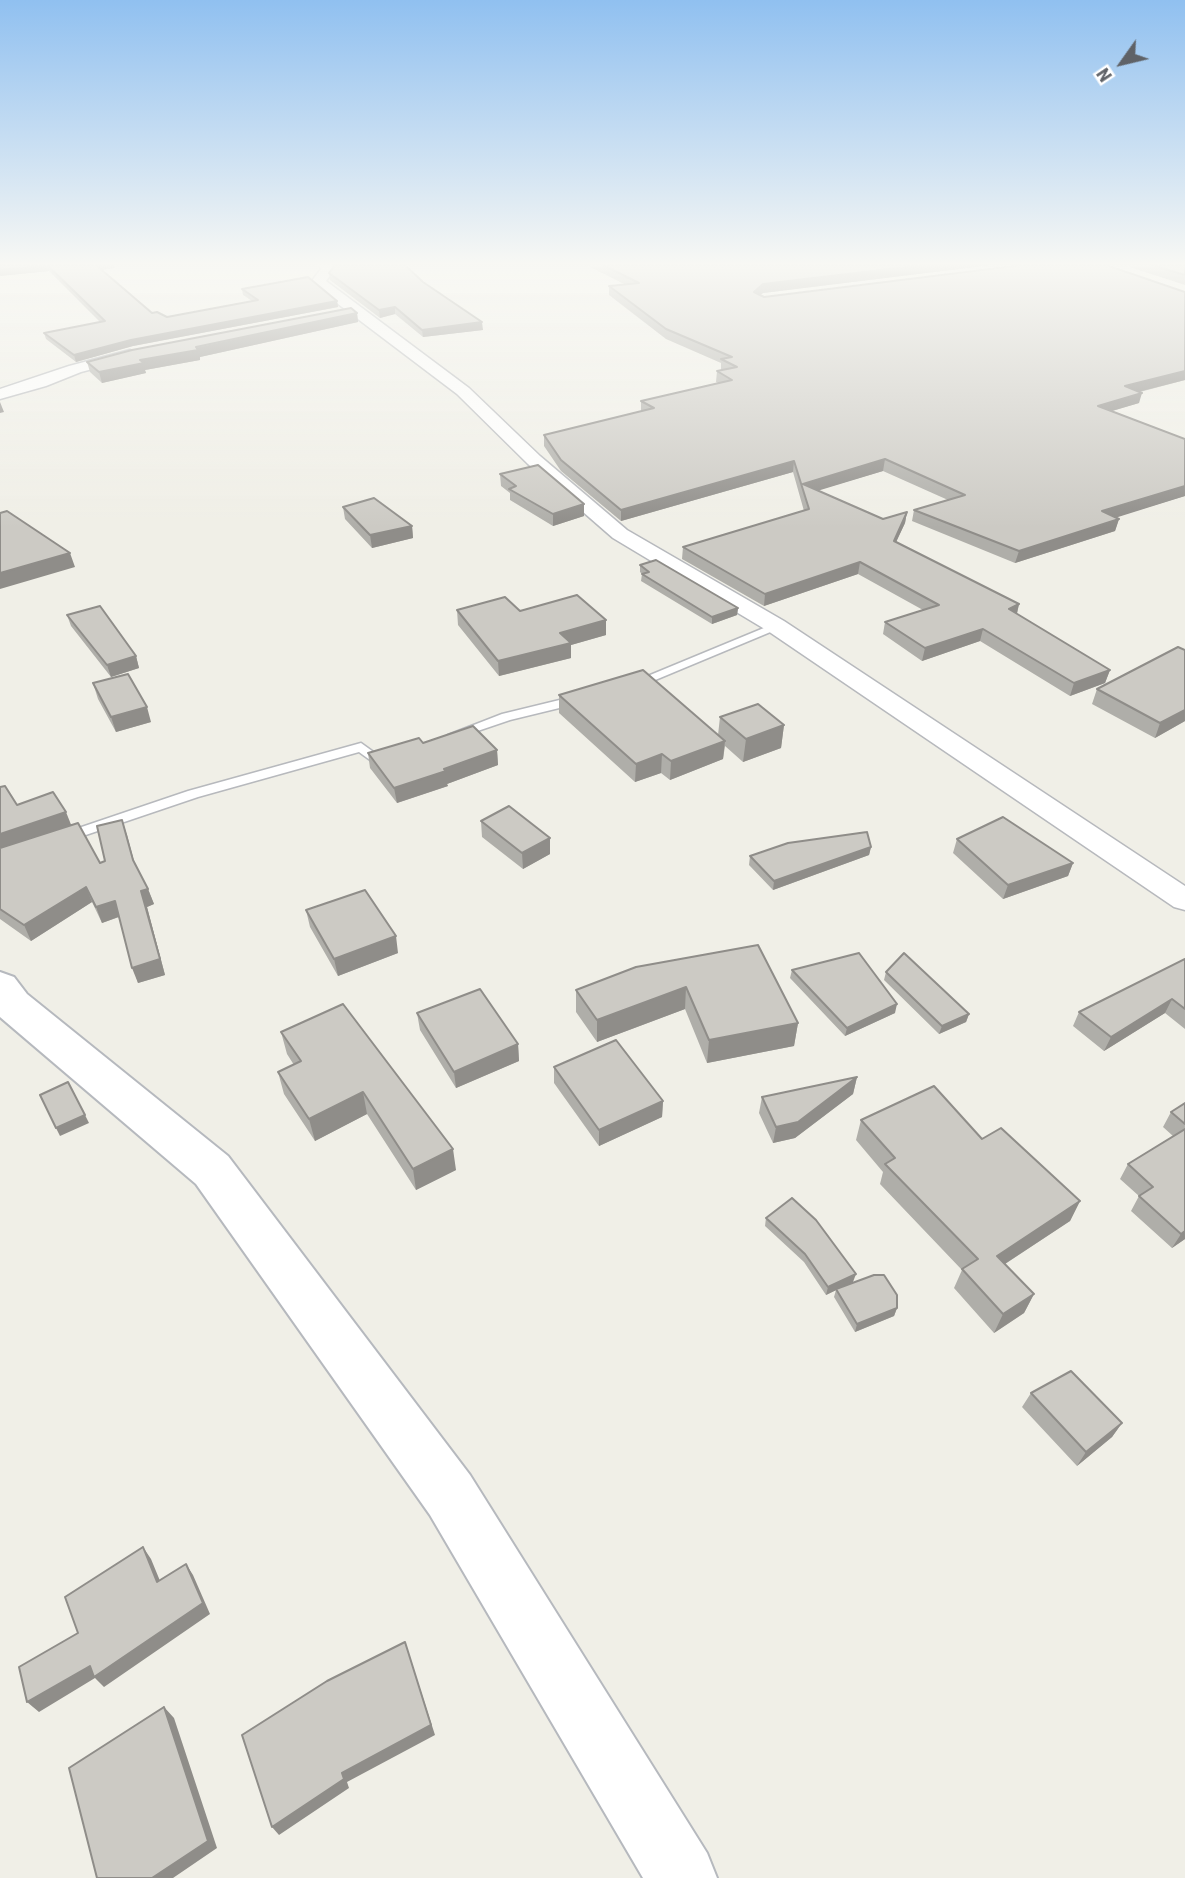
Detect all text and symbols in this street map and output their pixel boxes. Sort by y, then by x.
north arrow [1087,28,1157,98]
text: N [1091,64,1117,86]

